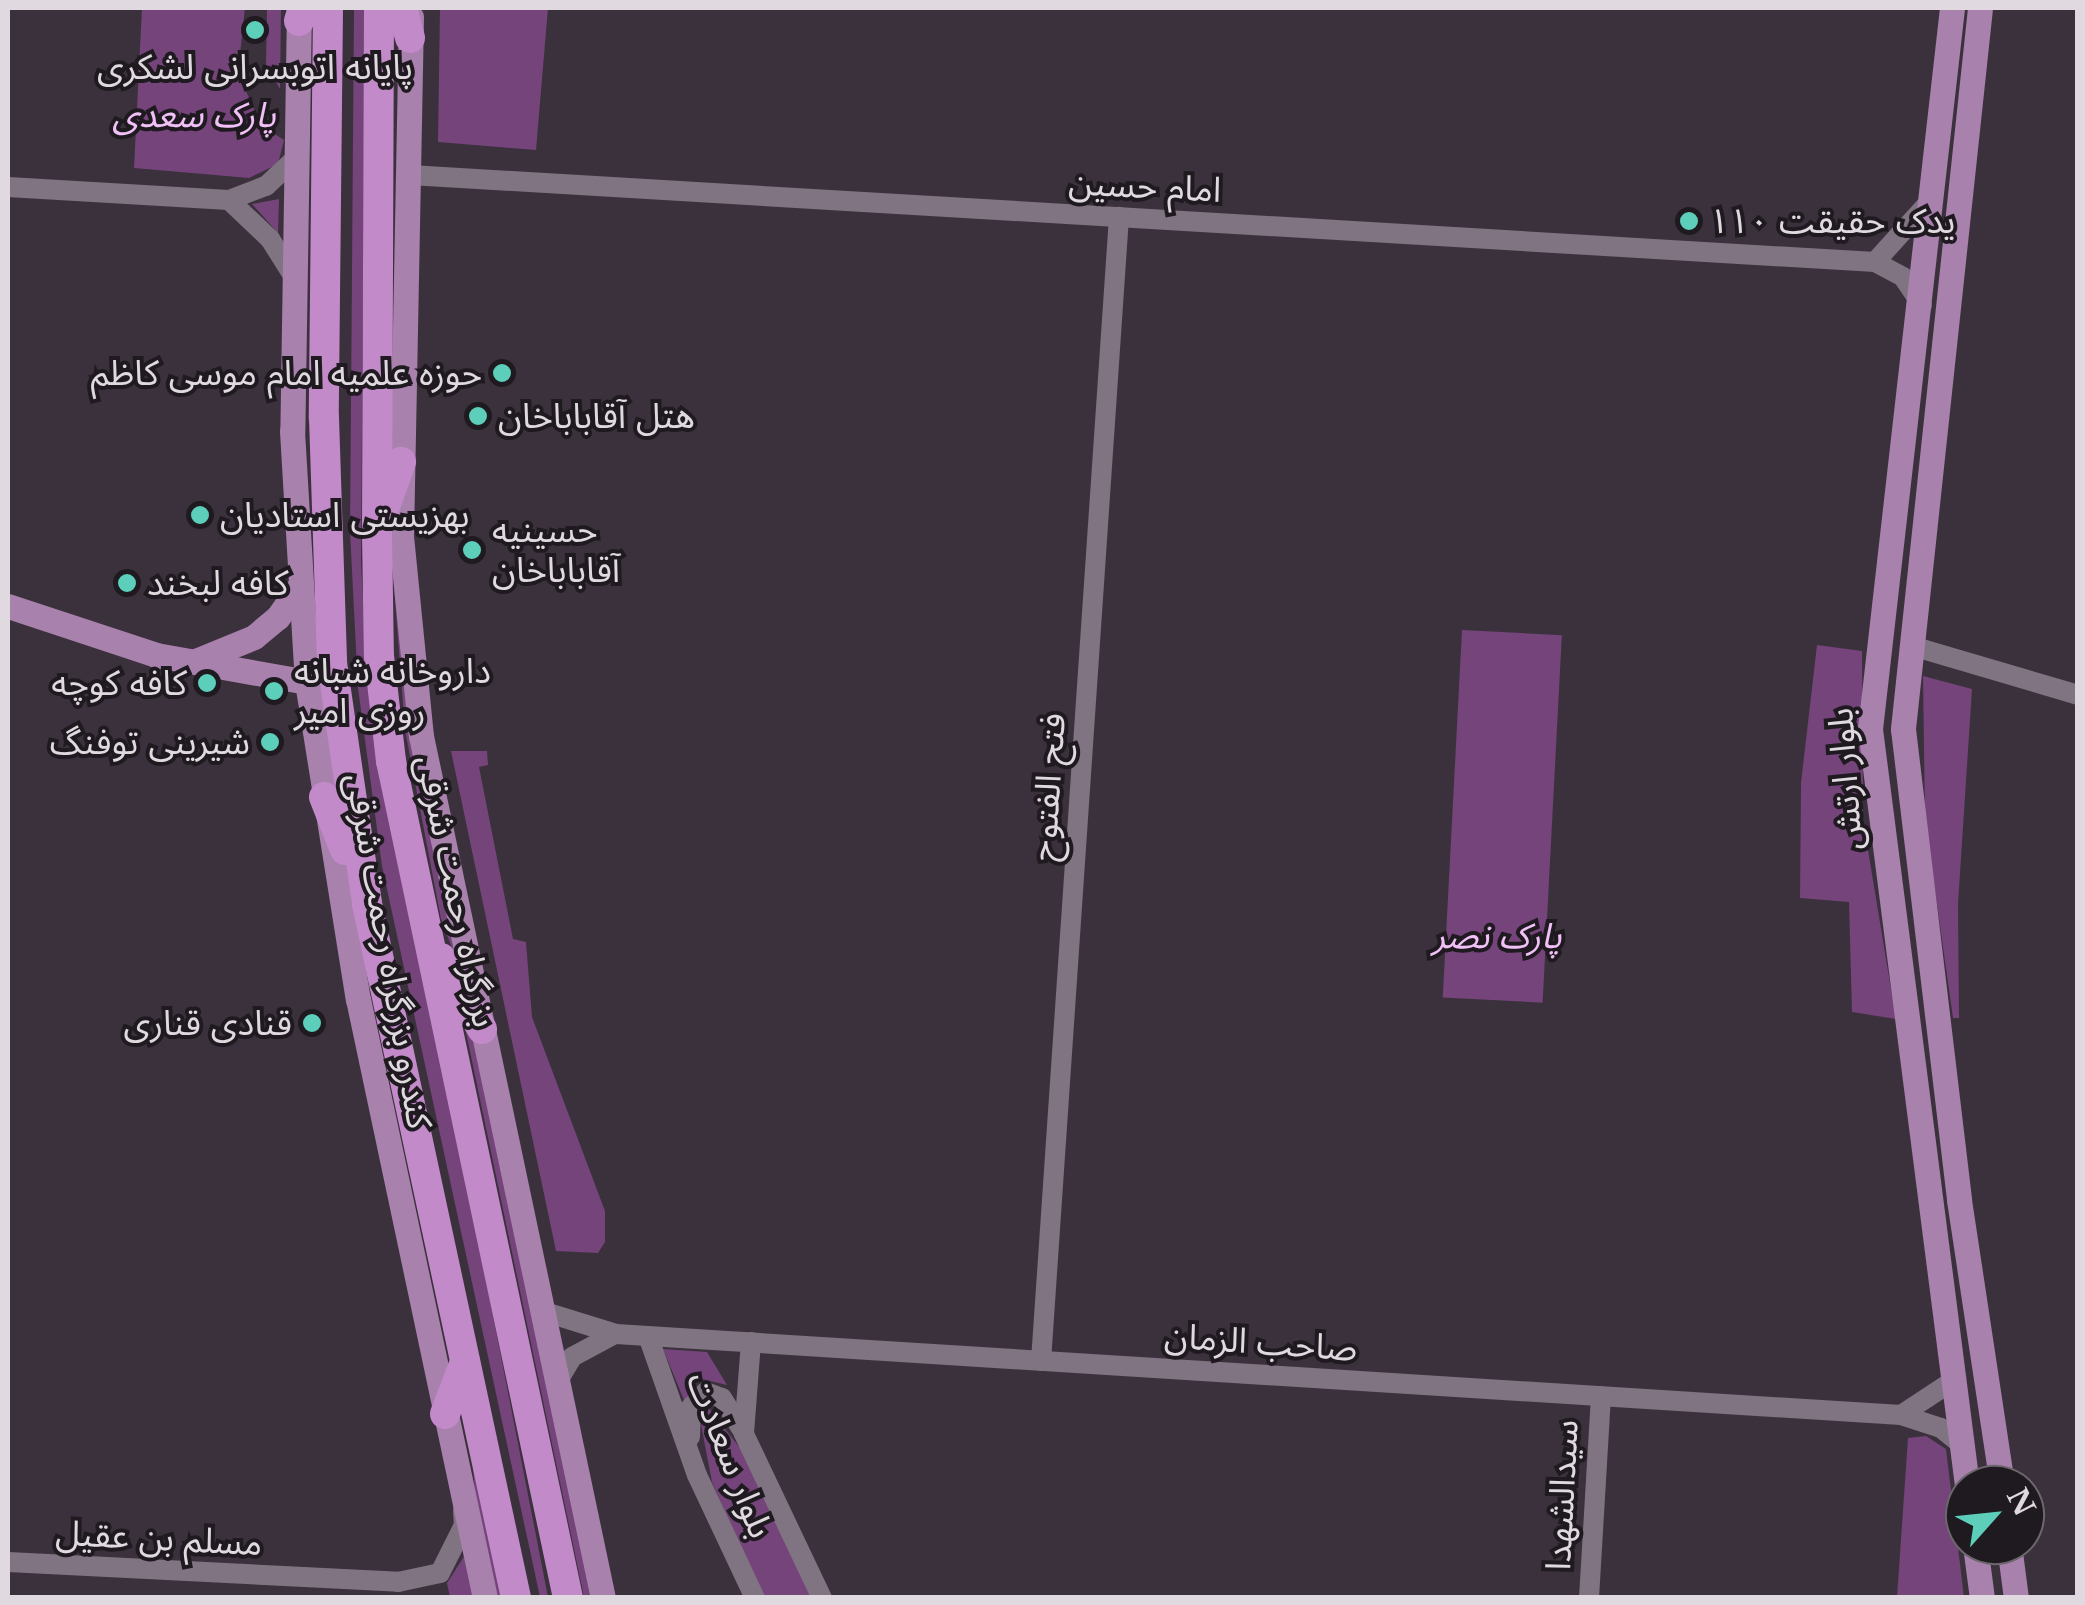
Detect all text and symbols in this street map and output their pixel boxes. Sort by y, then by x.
marker: پایانه اتوبسرانی لشکری [244,19,266,41]
place label: پایانه اتوبسرانی لشکری [97,46,413,88]
park label: پارک سعدی [112,94,276,136]
street label: امام حسین [1068,161,1222,211]
place label: یدک حقیقت ۱۱۰ [1709,200,1956,242]
marker: یدک حقیقت ۱۱۰ [1678,210,1700,232]
place label: حوزه علمیه امام موسی کاظم [91,352,482,394]
marker: حوزه علمیه امام موسی کاظم [491,362,513,384]
place label: هتل آقاباباخان [498,395,695,437]
marker: هتل آقاباباخان [467,405,489,427]
place label: بهزیستی استادیان [220,494,469,536]
marker: بهزیستی استادیان [189,504,211,526]
place label: حسینیه آقاباباخان [492,509,620,591]
marker: حسینیه آقاباباخان [461,539,483,561]
place label: کافه لبخند [147,562,288,604]
marker: کافه لبخند [116,572,138,594]
place label: داروخانه شبانه روزی امیر [294,650,491,732]
place label: کافه کوچه [51,662,187,704]
marker: کافه کوچه [196,672,218,694]
marker: داروخانه شبانه روزی امیر [263,680,285,702]
street label: بلوار ارتش [1819,706,1871,852]
street label: فتح الفتوح [1022,712,1074,862]
place label: شیرینی توفنگ [50,721,250,763]
marker: شیرینی توفنگ [259,731,281,753]
street label: بزرگراه رحمت شرقی [408,751,506,1031]
street label: کندرو بزرگراه رحمت شرقی [337,770,441,1132]
park label: پارک نصر [1433,915,1561,957]
place label: قنادی قناری [124,1002,292,1044]
marker: قنادی قناری [301,1012,323,1034]
street label: صاحب الزمان [1163,1314,1359,1370]
street label: بلوار سعادت [678,1366,782,1544]
street label: سیدالشهدا [1537,1419,1587,1571]
north arrow [1945,1465,2045,1565]
text: N [1999,1482,2042,1522]
street label: مسلم بن عقیل [55,1512,263,1564]

